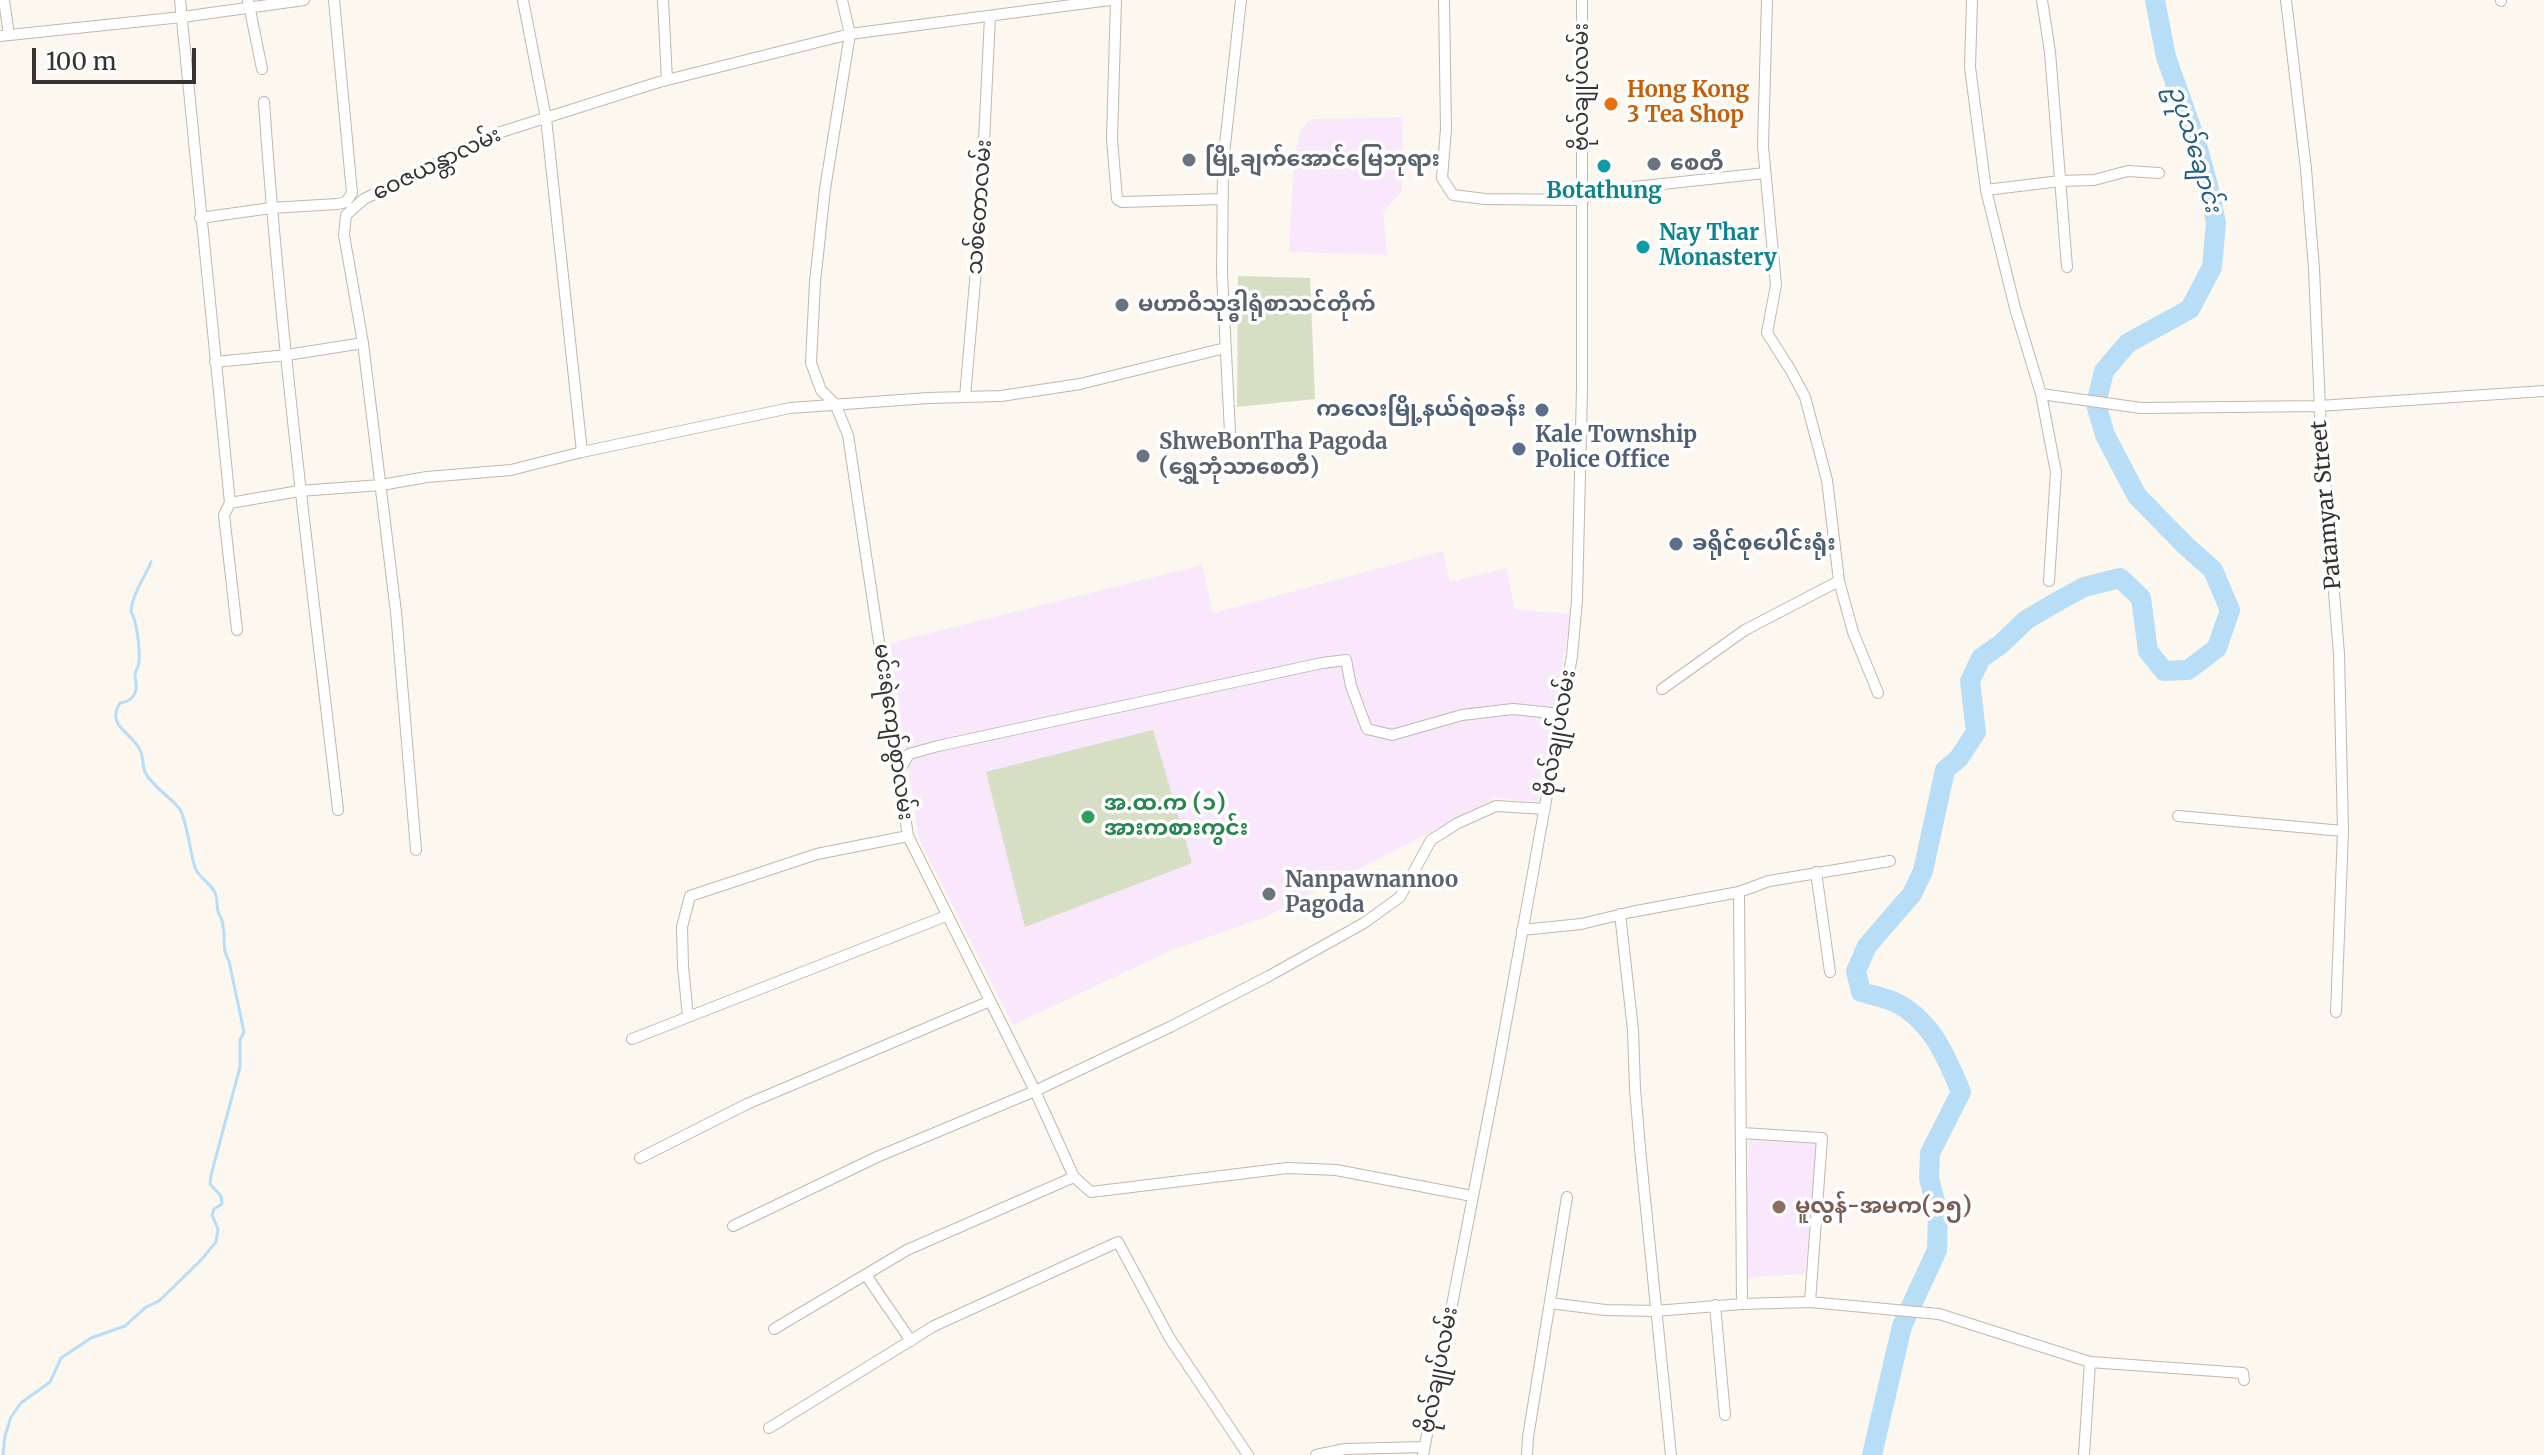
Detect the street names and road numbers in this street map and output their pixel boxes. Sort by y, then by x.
street label: ဗိုလ်ချုပ်လမ်း [1569,23,1595,151]
street label: ဝေဇယန္တာလမ်း [369,122,505,206]
street label: သစ်တောလမ်း [962,139,998,275]
street label: Patamyar Street [2306,419,2348,591]
street label: မင်းရဲကျော်စွာလမ်း [868,642,918,822]
street label: ဗိုလ်ချုပ်လမ်း [1534,668,1582,798]
street label: ဗိုလ်ချုပ်လမ်း [1414,1305,1464,1435]

